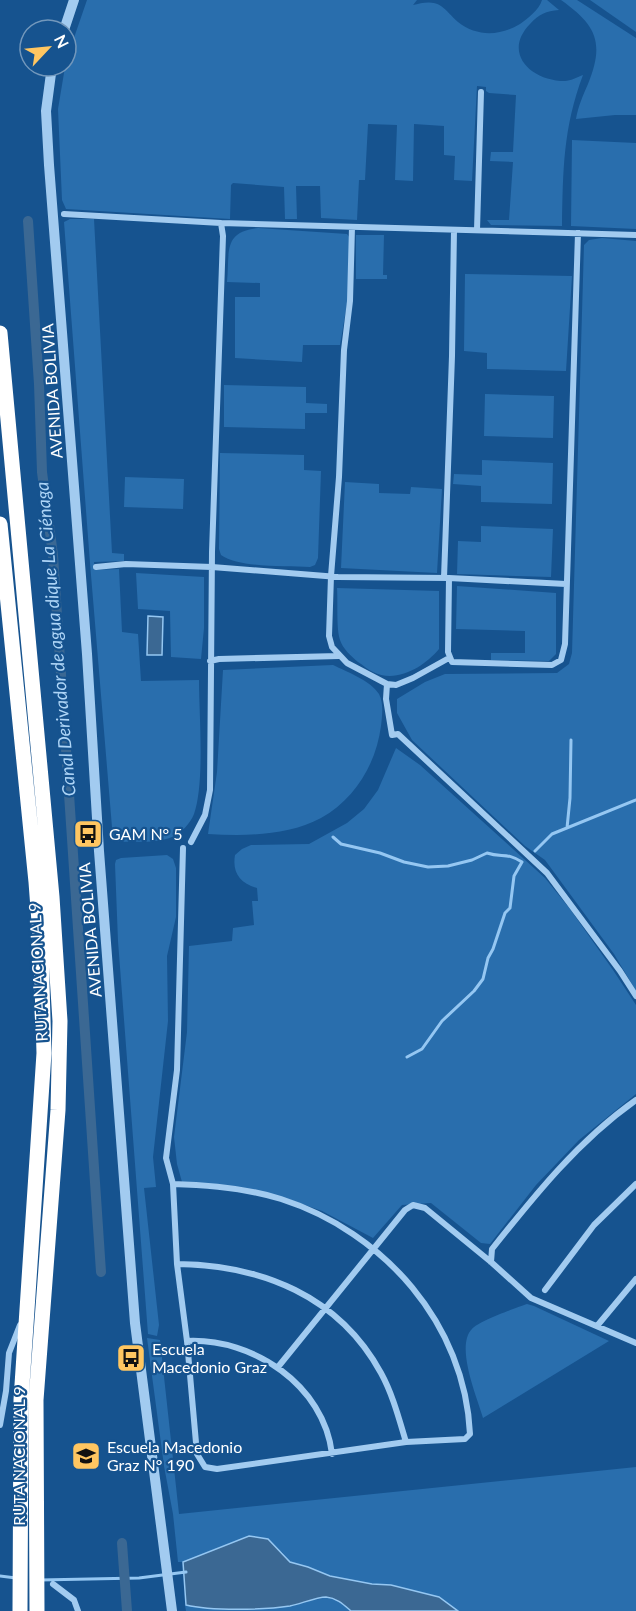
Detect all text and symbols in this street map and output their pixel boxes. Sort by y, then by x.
north arrow [18,18,78,78]
text: N [51,32,73,51]
street label: AVENIDA BOLIVIA [37,323,66,459]
water label: Canal Derivador de agua dique La Ciénaga [30,481,80,797]
bus stop icon: GAM N° 5 [72,818,104,850]
place label: GAM N° 5 [109,824,183,843]
street label: AVENIDA BOLIVIA [74,862,105,998]
street label: RUTA NACIONAL 9 [24,902,51,1042]
place label: Escuela Macedonio Graz [152,1339,267,1376]
bus stop icon: Escuela Macedonio Graz [115,1342,147,1374]
street label: RUTA NACIONAL 9 [9,1386,28,1526]
place label: Escuela Macedonio Graz N° 190 [107,1437,242,1474]
school or university icon: Escuela Macedonio Graz N° 190 [70,1440,102,1472]

